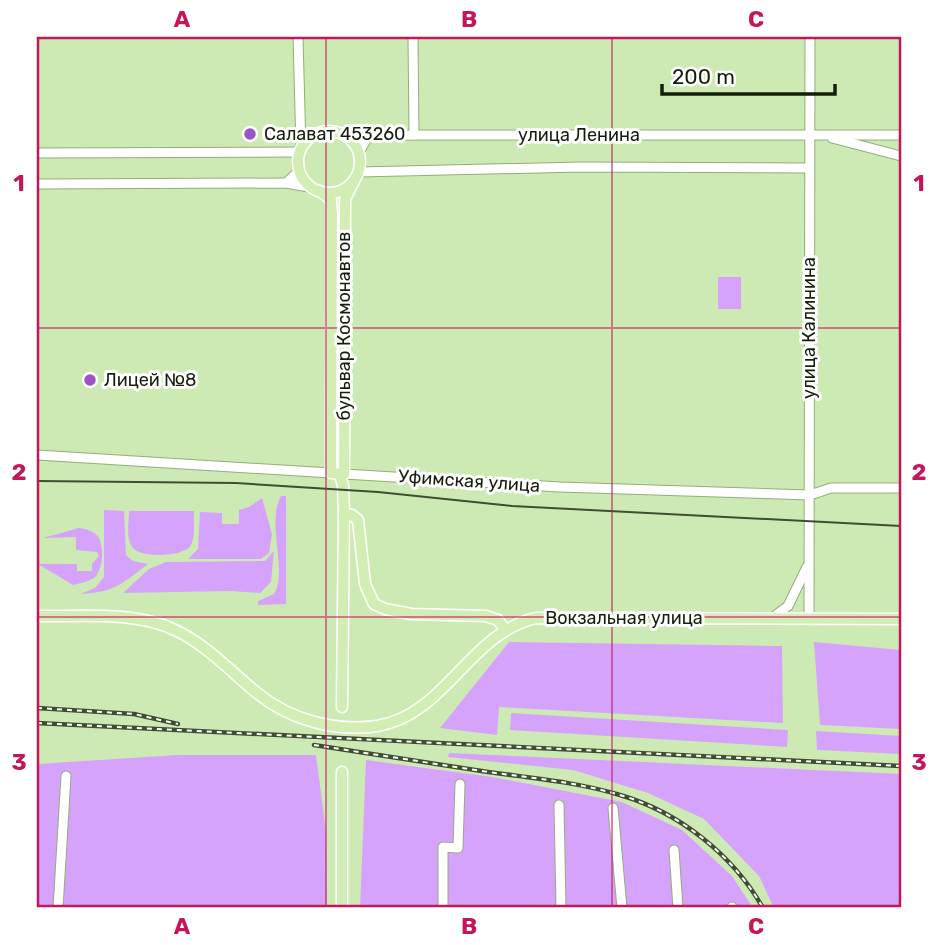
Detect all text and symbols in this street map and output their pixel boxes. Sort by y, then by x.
text: A [174,5,191,33]
text: B [461,5,477,33]
text: C [748,5,764,33]
scale bar [662,52,835,96]
text: 200 m [672,64,735,89]
place label: Салават 453260 [264,123,406,145]
street label: улица Ленина [518,124,640,146]
marker: Салават 453260 [242,126,258,142]
text: 1 [13,169,25,197]
text: 1 [913,169,925,197]
street label: бульвар Космонавтов [333,232,355,420]
street label: улица Калинина [798,257,820,399]
place label: Лицей №8 [104,369,197,391]
marker: Лицей №8 [82,372,98,388]
text: 2 [12,458,26,486]
text: 2 [912,458,926,486]
street label: Уфимская улица [397,465,541,497]
street label: Вокзальная улица [545,607,703,629]
text: 3 [11,748,27,776]
text: 3 [911,748,927,776]
text: A [174,912,191,940]
text: B [461,912,477,940]
text: C [748,912,764,940]

